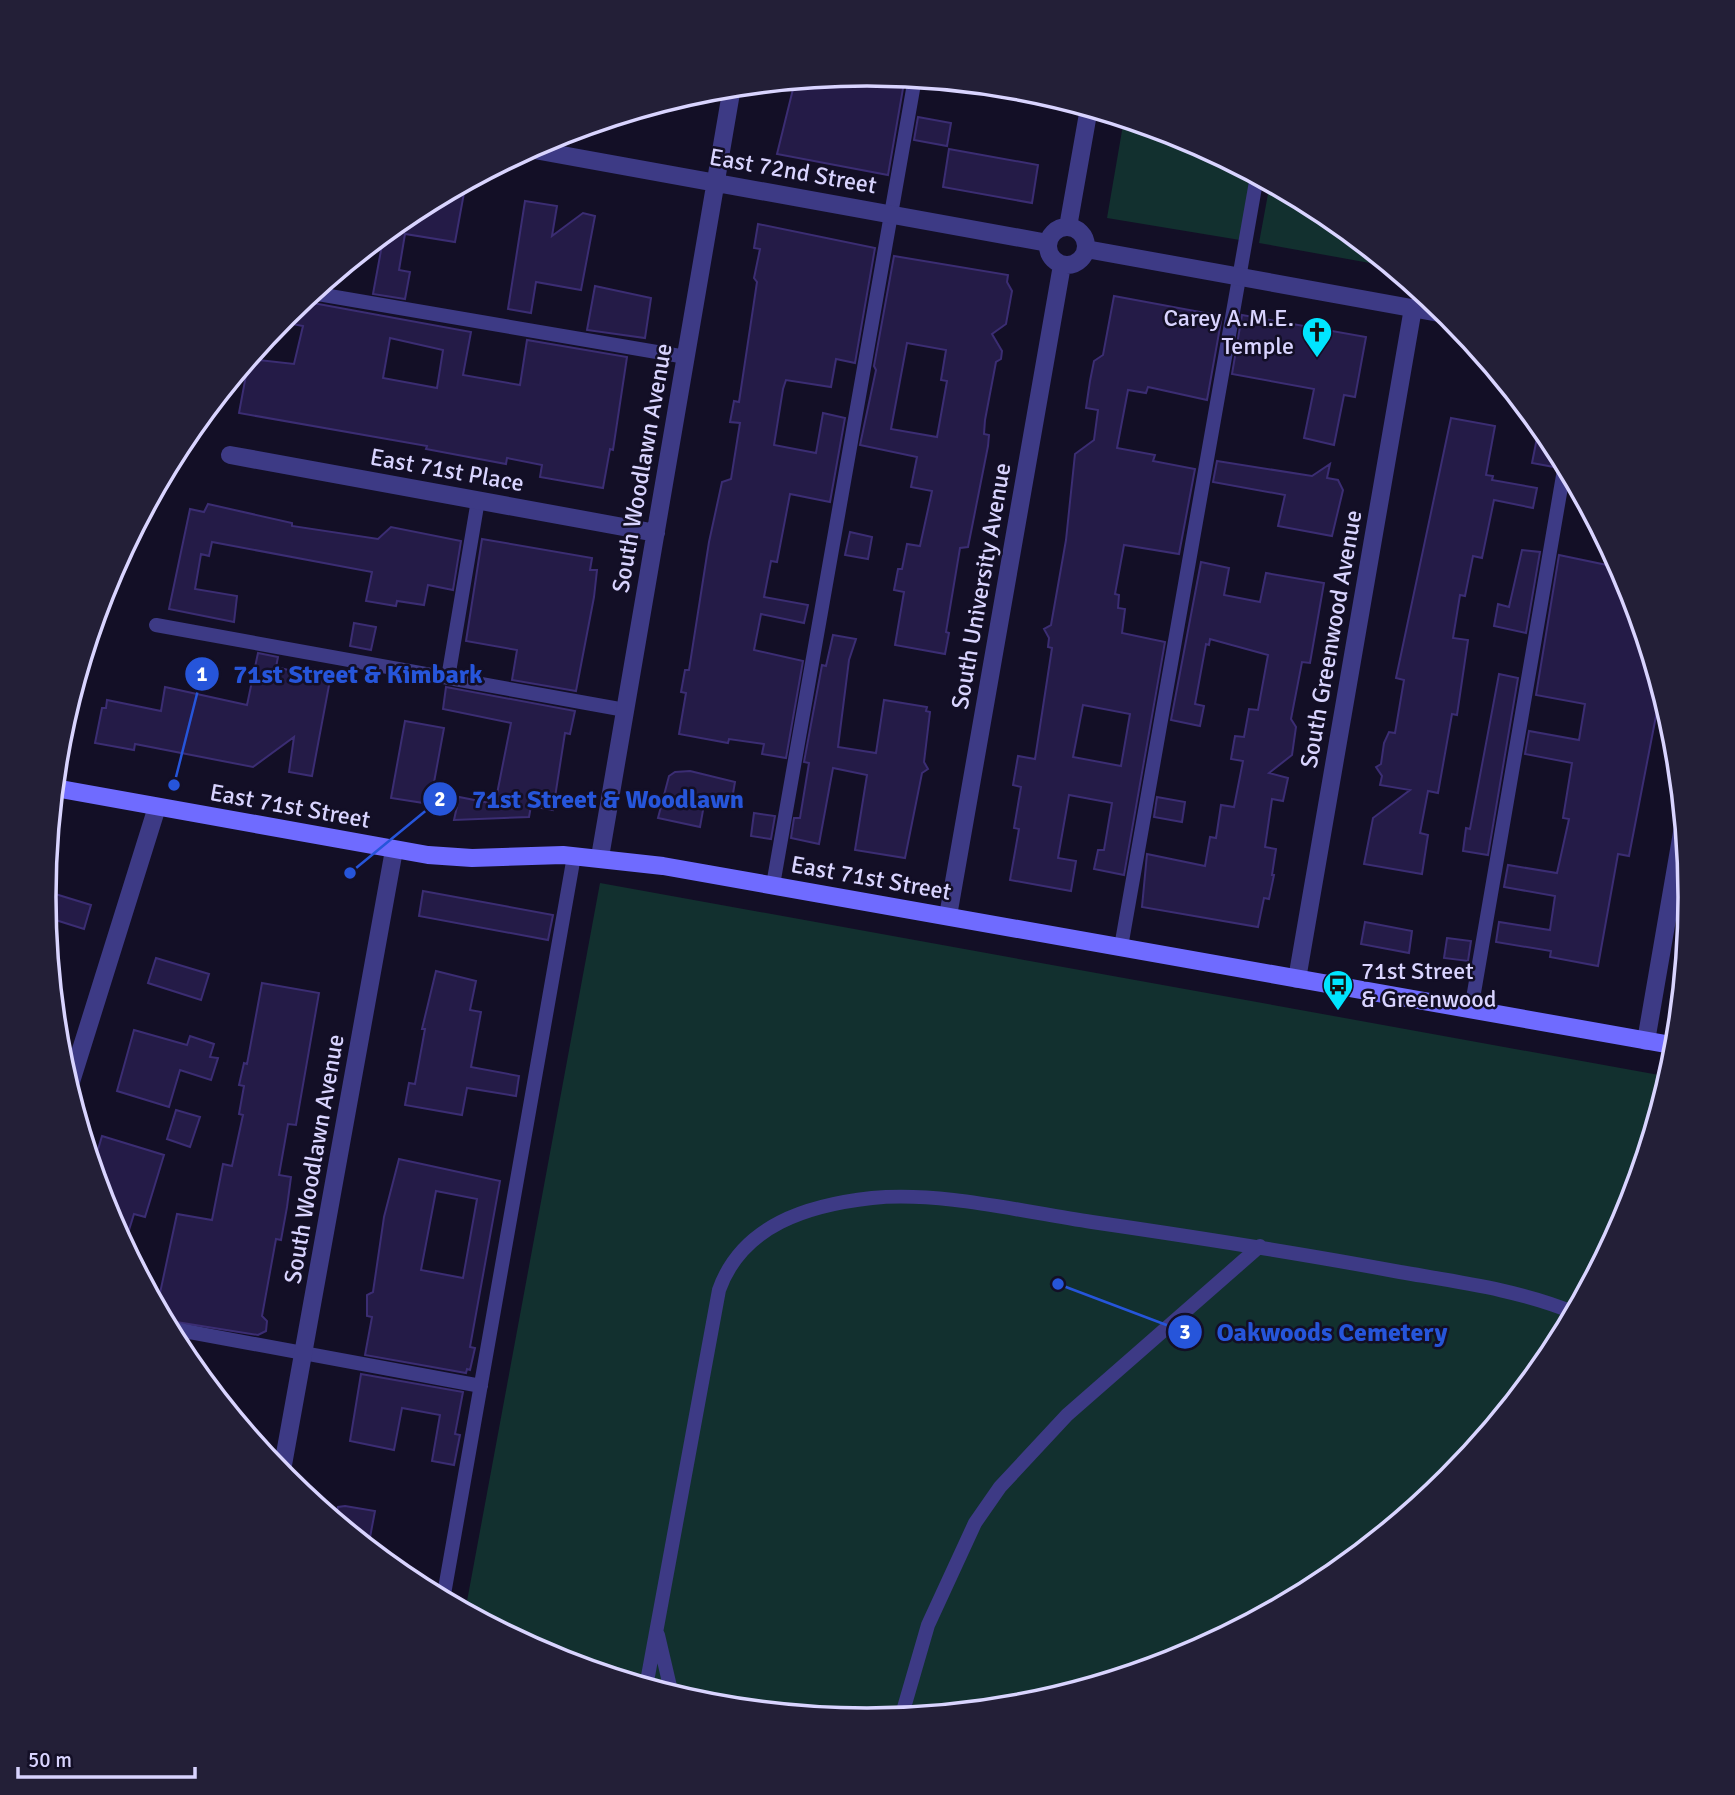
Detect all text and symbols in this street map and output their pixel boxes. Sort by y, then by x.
street label: East 72nd Street [707,142,879,200]
place label: Carey A.M.E. Temple [1163,303,1294,361]
church icon: Carey A.M.E. Temple [1300,315,1334,359]
street label: South Woodlawn Avenue [605,341,679,595]
street label: East 71st Place [368,442,526,498]
street label: South University Avenue [945,461,1017,711]
street label: South Greenwood Avenue [1294,508,1368,770]
callout: 71st Street & Kimbark [184,650,496,697]
text: 71st Street & Kimbark [233,659,483,691]
text: 1 [196,661,208,687]
callout: 71st Street & Woodlawn [423,775,758,822]
street label: East 71st Street [207,777,373,835]
text: 71st Street & Woodlawn [472,784,744,816]
text: 2 [434,786,446,812]
street label: East 71st Street [788,849,954,907]
place label: 71st Street & Greenwood [1361,956,1496,1014]
bus stop icon: 71st Street & Greenwood [1321,968,1355,1012]
street label: South Woodlawn Avenue [277,1032,351,1286]
callout: Oakwoods Cemetery [1167,1308,1461,1355]
text: Oakwoods Cemetery [1217,1317,1448,1349]
text: 3 [1179,1319,1191,1345]
scale bar [18,1736,194,1780]
text: 50 m [28,1747,72,1773]

